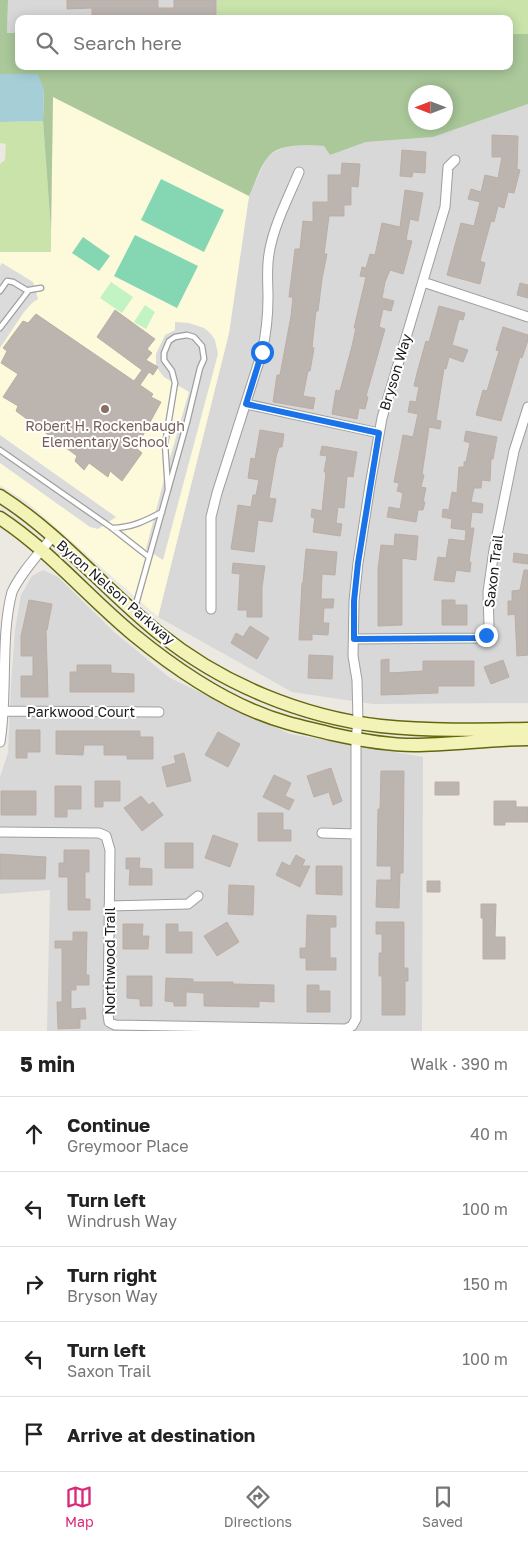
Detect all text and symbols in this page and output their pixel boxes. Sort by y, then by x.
search box [15,15,513,70]
icon: search [33,29,61,57]
text: Search here [73,31,182,54]
north arrow [408,85,453,130]
street label: Bryson Way [375,331,415,412]
route start [251,341,274,364]
marker: Robert H. Rockenbaugh Elementary School [99,403,111,415]
place label: Robert H. Rockenbaugh Elementary School [25,417,185,450]
street label: Saxon Trail [480,533,506,609]
street label: Byron Nelson Parkway [53,536,179,648]
route end [475,624,498,647]
street label: Parkwood Court [27,703,135,720]
street label: Northwood Trail [101,907,118,1015]
text: 5 min [20,1051,75,1077]
text: Walk · 390 m [410,1054,508,1074]
text: Continue [67,1113,150,1136]
icon: ahead [20,1120,48,1148]
text: 40 m [470,1124,508,1144]
text: Greymoor Place [67,1136,189,1156]
text: Turn left [67,1188,146,1211]
icon: left [20,1195,48,1223]
text: 100 m [462,1199,508,1219]
text: Windrush Way [67,1211,177,1231]
text: Turn right [67,1263,157,1286]
icon: right [20,1270,48,1298]
text: 150 m [463,1274,508,1294]
text: Bryson Way [67,1286,158,1306]
text: Turn left [67,1338,146,1361]
icon: left [20,1345,48,1373]
text: 100 m [462,1349,508,1369]
text: Saxon Trail [67,1361,151,1381]
icon: arrive [20,1420,48,1448]
text: Arrive at destination [67,1423,255,1446]
tab: Map [65,1483,94,1530]
tab: Directions [224,1483,292,1530]
tab: Saved [422,1483,463,1530]

